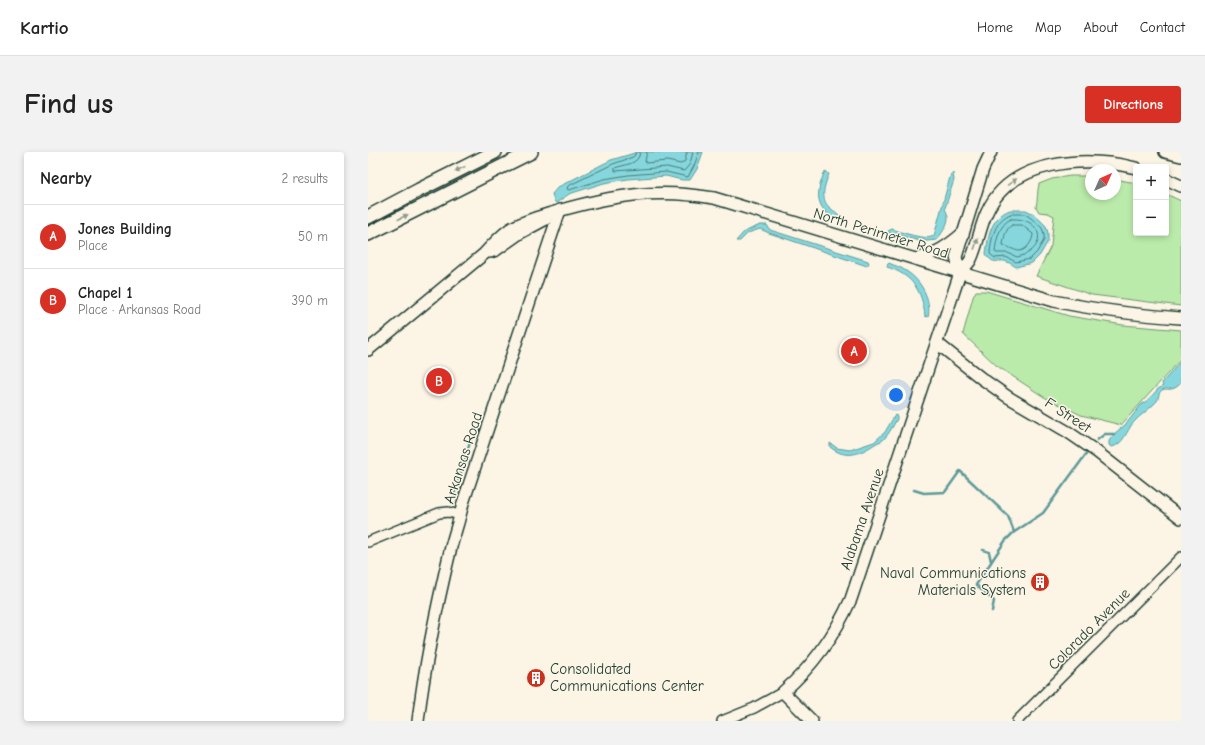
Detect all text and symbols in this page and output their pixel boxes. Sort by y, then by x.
text: Kartio [20,17,69,39]
text: Home [977,19,1013,36]
text: Map [1035,19,1061,36]
text: About [1083,19,1118,36]
text: Contact [1140,19,1185,36]
button: Directions [1085,86,1181,123]
text: Find us [24,88,113,120]
north arrow [1085,164,1121,200]
map controls [1133,164,1169,236]
button: + [1133,164,1169,200]
one-way arrow [455,166,466,172]
text: Nearby [40,169,91,188]
text: 2 results [281,171,328,186]
one-way arrow [1007,178,1017,186]
button: − [1133,200,1169,236]
street label: North Perimeter Road [811,204,951,262]
one-way arrow [397,214,409,220]
text: Jones Building [78,220,172,238]
text: A [49,229,57,244]
text: 50 m [298,229,328,244]
one-way arrow [973,237,979,249]
text: Place [78,238,108,253]
text: Chapel 1 [78,284,133,302]
text: B [49,293,57,308]
text: 390 m [292,293,328,308]
text: Place · Arkansas Road [78,302,201,317]
pin: A [841,336,867,366]
pin: B [426,366,452,396]
your location [886,385,906,405]
street label: F Street [1042,393,1095,437]
street label: Arkansas Road [440,410,486,506]
street label: Alabama Avenue [836,465,888,572]
place label: Naval Communications Materials System [880,564,1026,599]
building icon: Naval Communications Materials System [1029,571,1051,593]
street label: Colorado Avenue [1044,584,1134,674]
place label: Consolidated Communications Center [550,660,704,695]
building icon: Consolidated Communications Center [525,667,547,689]

